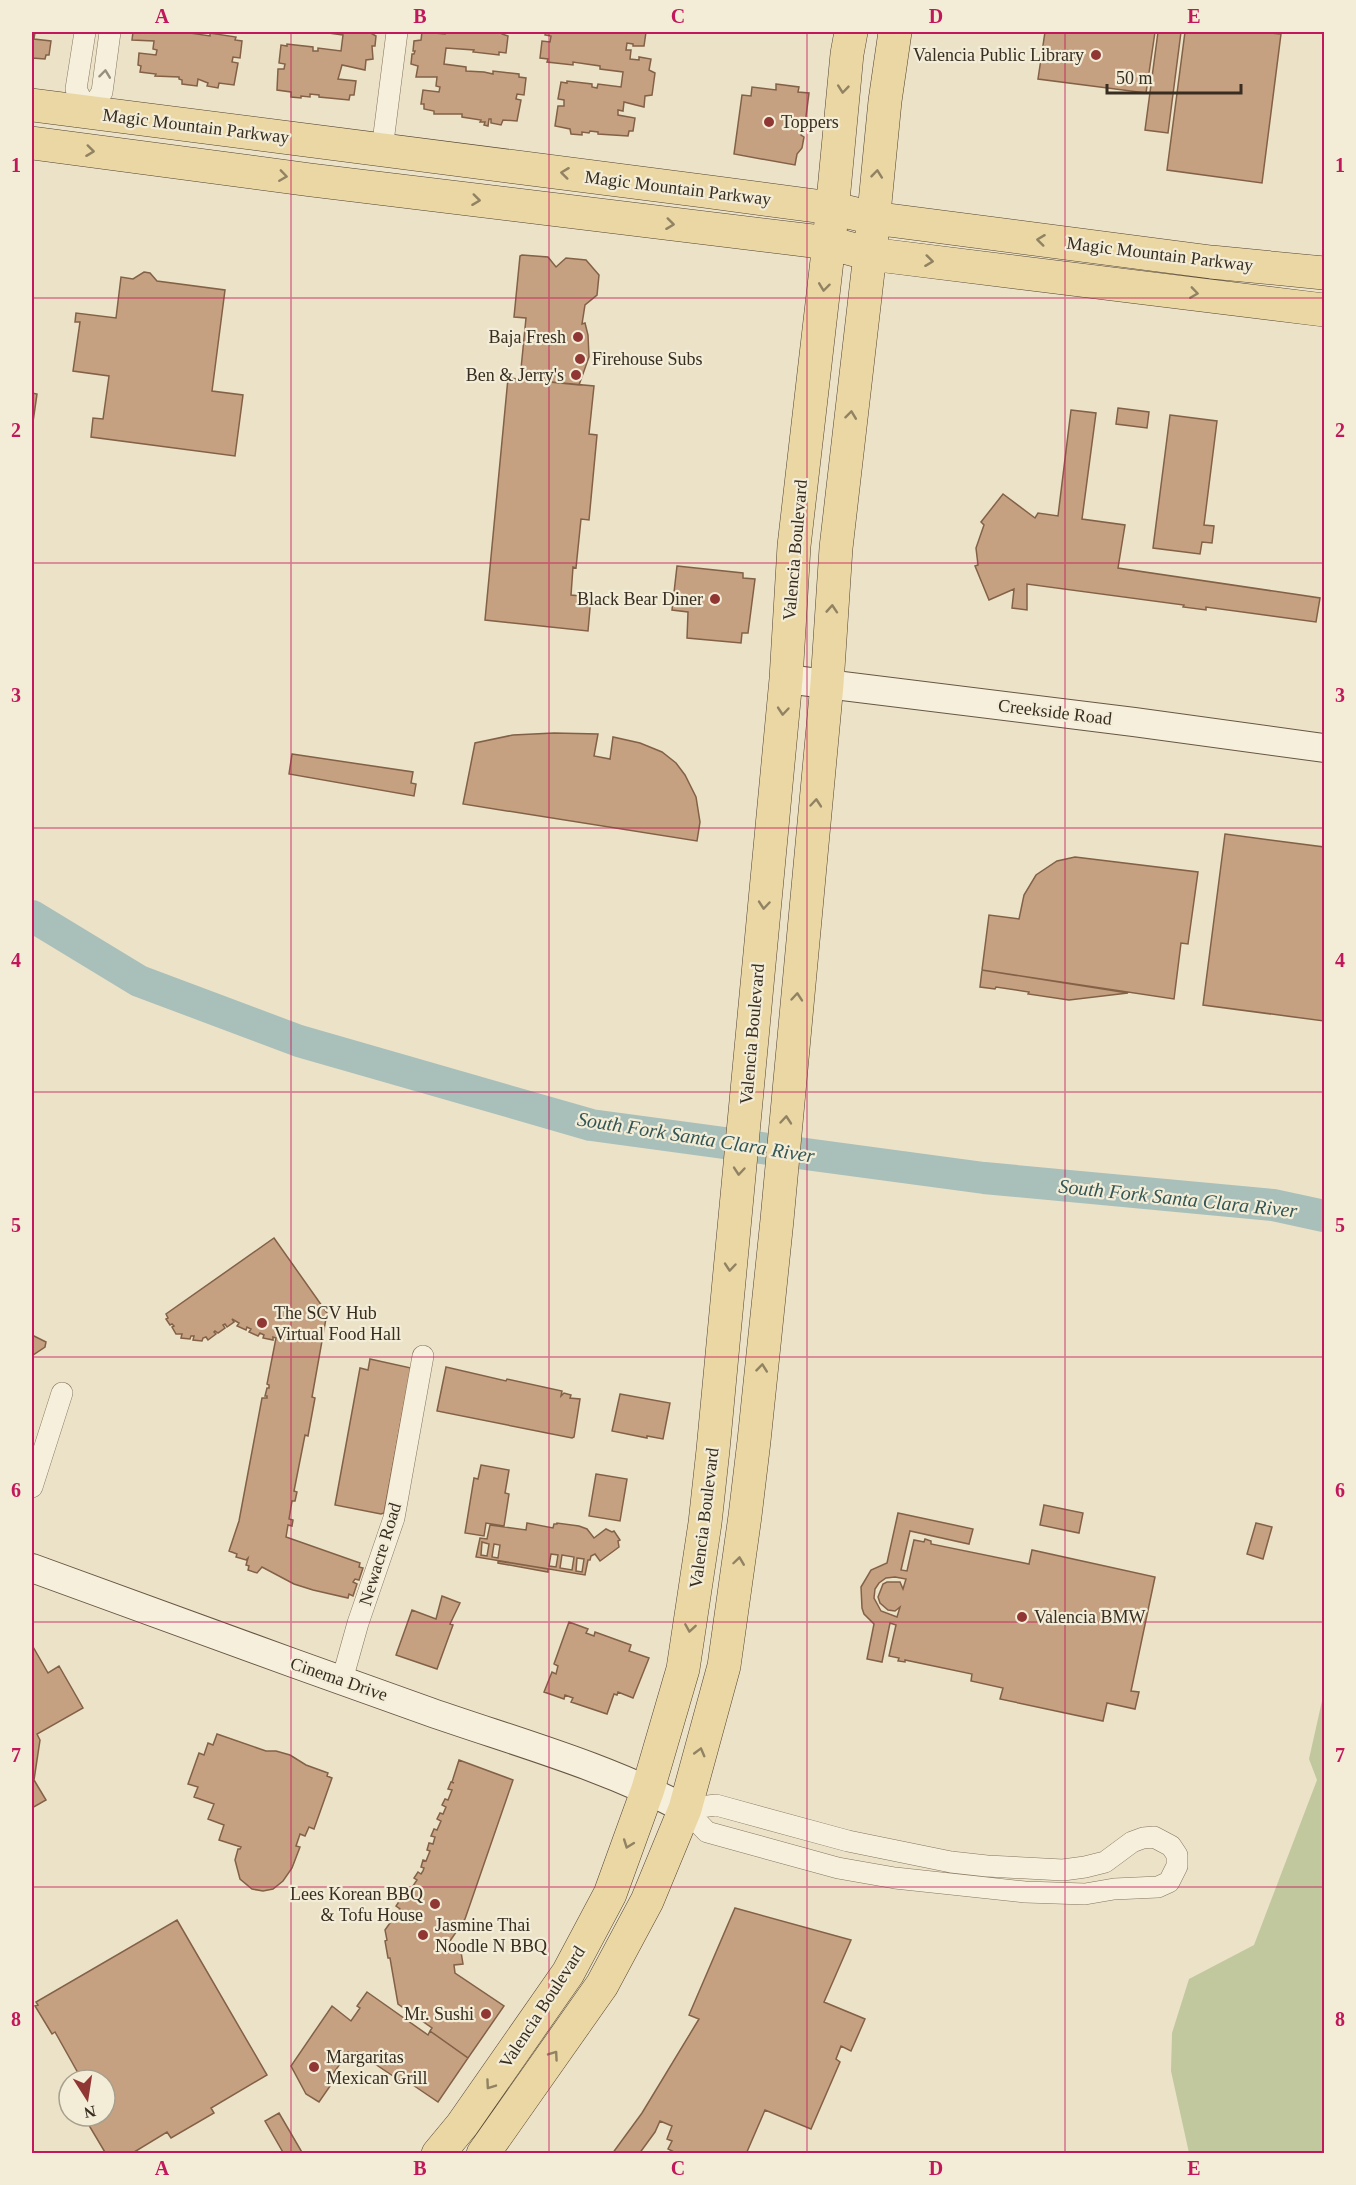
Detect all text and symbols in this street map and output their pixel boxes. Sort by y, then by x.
text: A [155,5,170,27]
text: B [413,5,427,27]
text: C [671,5,685,27]
text: D [929,5,943,27]
text: E [1187,5,1201,27]
place label: Valencia Public Library [913,45,1084,65]
marker: Valencia Public Library [1089,48,1103,62]
scale bar [1107,57,1240,95]
text: 50 m [1116,68,1153,88]
one-way arrow [98,70,110,79]
one-way arrow [837,85,850,94]
street label: Magic Mountain Parkway [101,105,291,147]
place label: Toppers [781,112,839,132]
marker: Toppers [762,115,776,129]
one-way arrow [85,144,94,156]
text: 1 [11,154,21,176]
text: 1 [1335,154,1345,176]
street label: Magic Mountain Parkway [583,167,773,209]
one-way arrow [560,168,569,180]
one-way arrow [278,170,287,182]
one-way arrow [871,170,883,179]
one-way arrow [472,193,481,206]
one-way arrow [665,218,674,230]
street label: Magic Mountain Parkway [1065,233,1255,275]
one-way arrow [1036,234,1045,246]
one-way arrow [924,254,933,267]
one-way arrow [818,283,830,292]
one-way arrow [1190,286,1199,298]
place label: Baja Fresh [489,327,566,347]
marker: Baja Fresh [571,330,585,344]
place label: Firehouse Subs [592,349,703,369]
marker: Firehouse Subs [573,352,587,366]
place label: Ben & Jerry's [466,365,564,385]
marker: Ben & Jerry's [569,368,583,382]
one-way arrow [844,410,857,420]
text: 2 [11,419,21,441]
text: 2 [1335,419,1345,441]
street label: Valencia Boulevard [779,479,811,621]
place label: Black Bear Diner [577,589,703,609]
marker: Black Bear Diner [708,592,722,606]
one-way arrow [825,605,838,614]
text: 3 [11,684,21,706]
text: 3 [1335,684,1345,706]
street label: Creekside Road [997,695,1113,729]
one-way arrow [777,707,790,716]
one-way arrow [809,799,822,808]
one-way arrow [758,901,771,910]
text: 4 [11,949,21,971]
text: 4 [1335,949,1345,971]
street label: Valencia Boulevard [736,963,768,1105]
one-way arrow [790,993,803,1002]
water label: South Fork Santa Clara River [576,1107,816,1167]
one-way arrow [779,1116,792,1125]
one-way arrow [733,1166,746,1175]
water label: South Fork Santa Clara River [1058,1175,1299,1222]
text: 5 [11,1214,21,1236]
text: 5 [1335,1214,1345,1236]
one-way arrow [724,1263,737,1272]
place label: The SCV Hub Virtual Food Hall [274,1303,401,1344]
marker: The SCV Hub Virtual Food Hall [255,1316,269,1330]
one-way arrow [755,1363,767,1372]
street label: Valencia Boulevard [685,1447,723,1589]
text: 6 [11,1479,21,1501]
text: 6 [1335,1479,1345,1501]
street label: Newacre Road [355,1500,405,1608]
one-way arrow [732,1557,744,1566]
place label: Valencia BMW [1034,1607,1145,1627]
marker: Valencia BMW [1015,1610,1029,1624]
one-way arrow [684,1623,696,1633]
street label: Cinema Drive [288,1653,390,1705]
text: 7 [11,1744,21,1766]
text: 7 [1335,1744,1345,1766]
one-way arrow [693,1747,706,1757]
one-way arrow [623,1838,635,1849]
place label: Lees Korean BBQ & Tofu House [290,1884,423,1925]
marker: Lees Korean BBQ & Tofu House [428,1897,442,1911]
place label: Jasmine Thai Noodle N BBQ [435,1915,547,1956]
marker: Jasmine Thai Noodle N BBQ [416,1928,430,1942]
street label: Valencia Boulevard [495,1942,589,2072]
place label: Mr. Sushi [404,2004,474,2024]
marker: Mr. Sushi [479,2007,493,2021]
text: 8 [11,2008,21,2030]
text: 8 [1335,2008,1345,2030]
place label: Margaritas Mexican Grill [326,2047,427,2088]
one-way arrow [546,2050,557,2061]
marker: Margaritas Mexican Grill [307,2060,321,2074]
north arrow [57,2068,117,2128]
one-way arrow [486,2078,497,2089]
text: N [82,2103,97,2122]
text: A [155,2157,170,2179]
text: B [413,2157,427,2179]
text: C [671,2157,685,2179]
text: D [929,2157,943,2179]
text: E [1187,2157,1201,2179]

